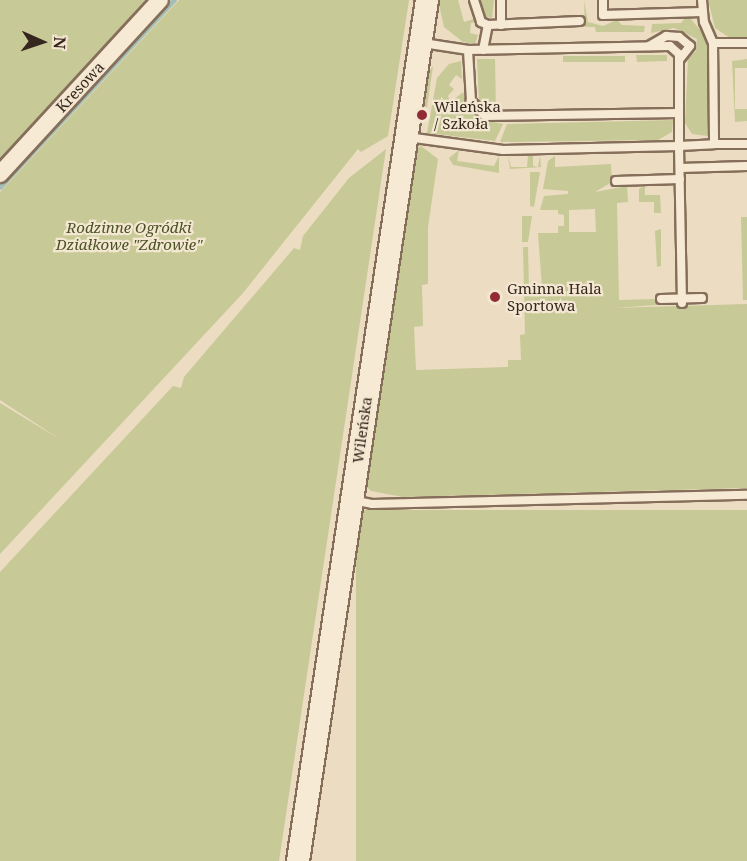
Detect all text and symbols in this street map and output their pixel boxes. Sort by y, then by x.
north arrow [12,12,72,72]
text: N [49,36,71,50]
street label: Kresowa [52,58,108,116]
place label: Wileńska / Szkoła [434,97,501,132]
marker: Wileńska / Szkoła [415,108,429,122]
park label: Rodzinne Ogródki Działkowe "Zdrowie" [56,218,202,253]
place label: Gminna Hala Sportowa [507,279,602,314]
marker: Gminna Hala Sportowa [488,290,502,304]
street label: Wileńska [348,396,376,464]

